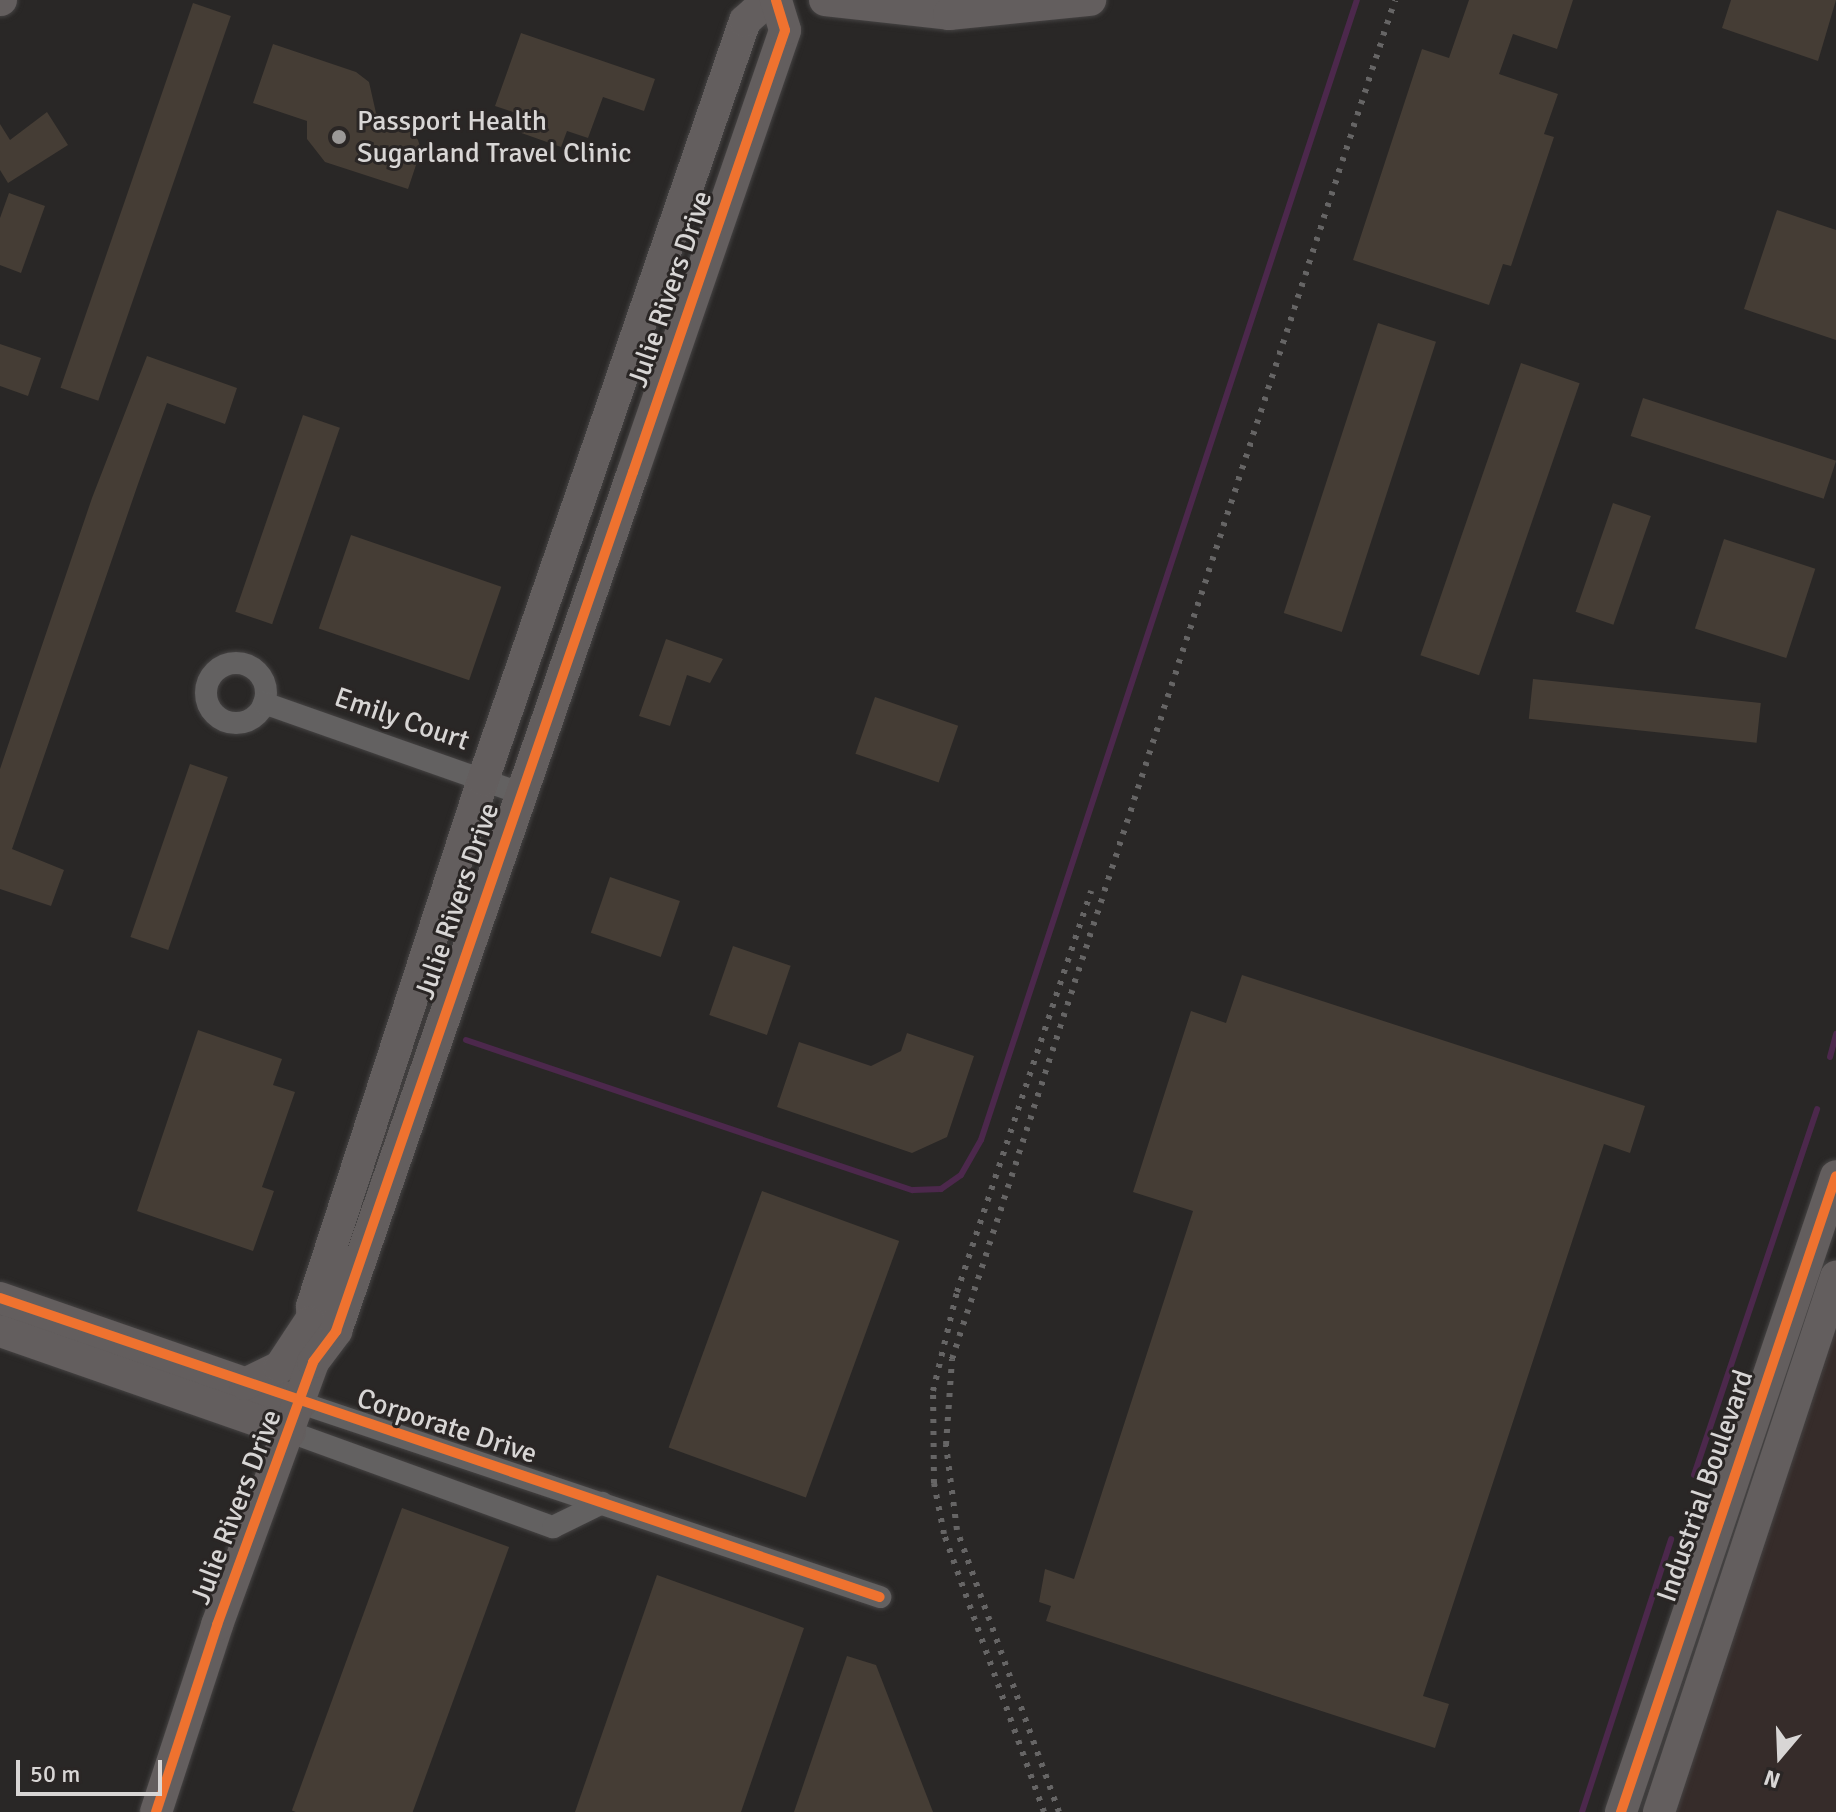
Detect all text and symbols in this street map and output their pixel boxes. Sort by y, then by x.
place label: Passport Health Sugarland Travel Clinic [357,104,632,170]
marker: Passport Health Sugarland Travel Clinic [328,126,350,148]
street label: Julie Rivers Drive [621,186,719,392]
street label: Emily Court [330,680,474,758]
street label: Julie Rivers Drive [408,798,506,1004]
street label: Industrial Boulevard [1650,1366,1760,1606]
street label: Corporate Drive [353,1381,541,1471]
street label: Julie Rivers Drive [183,1405,289,1609]
north arrow [1740,1716,1820,1796]
scale bar [20,1744,166,1794]
text: 50 m [30,1759,80,1789]
text: N [1760,1764,1784,1794]

